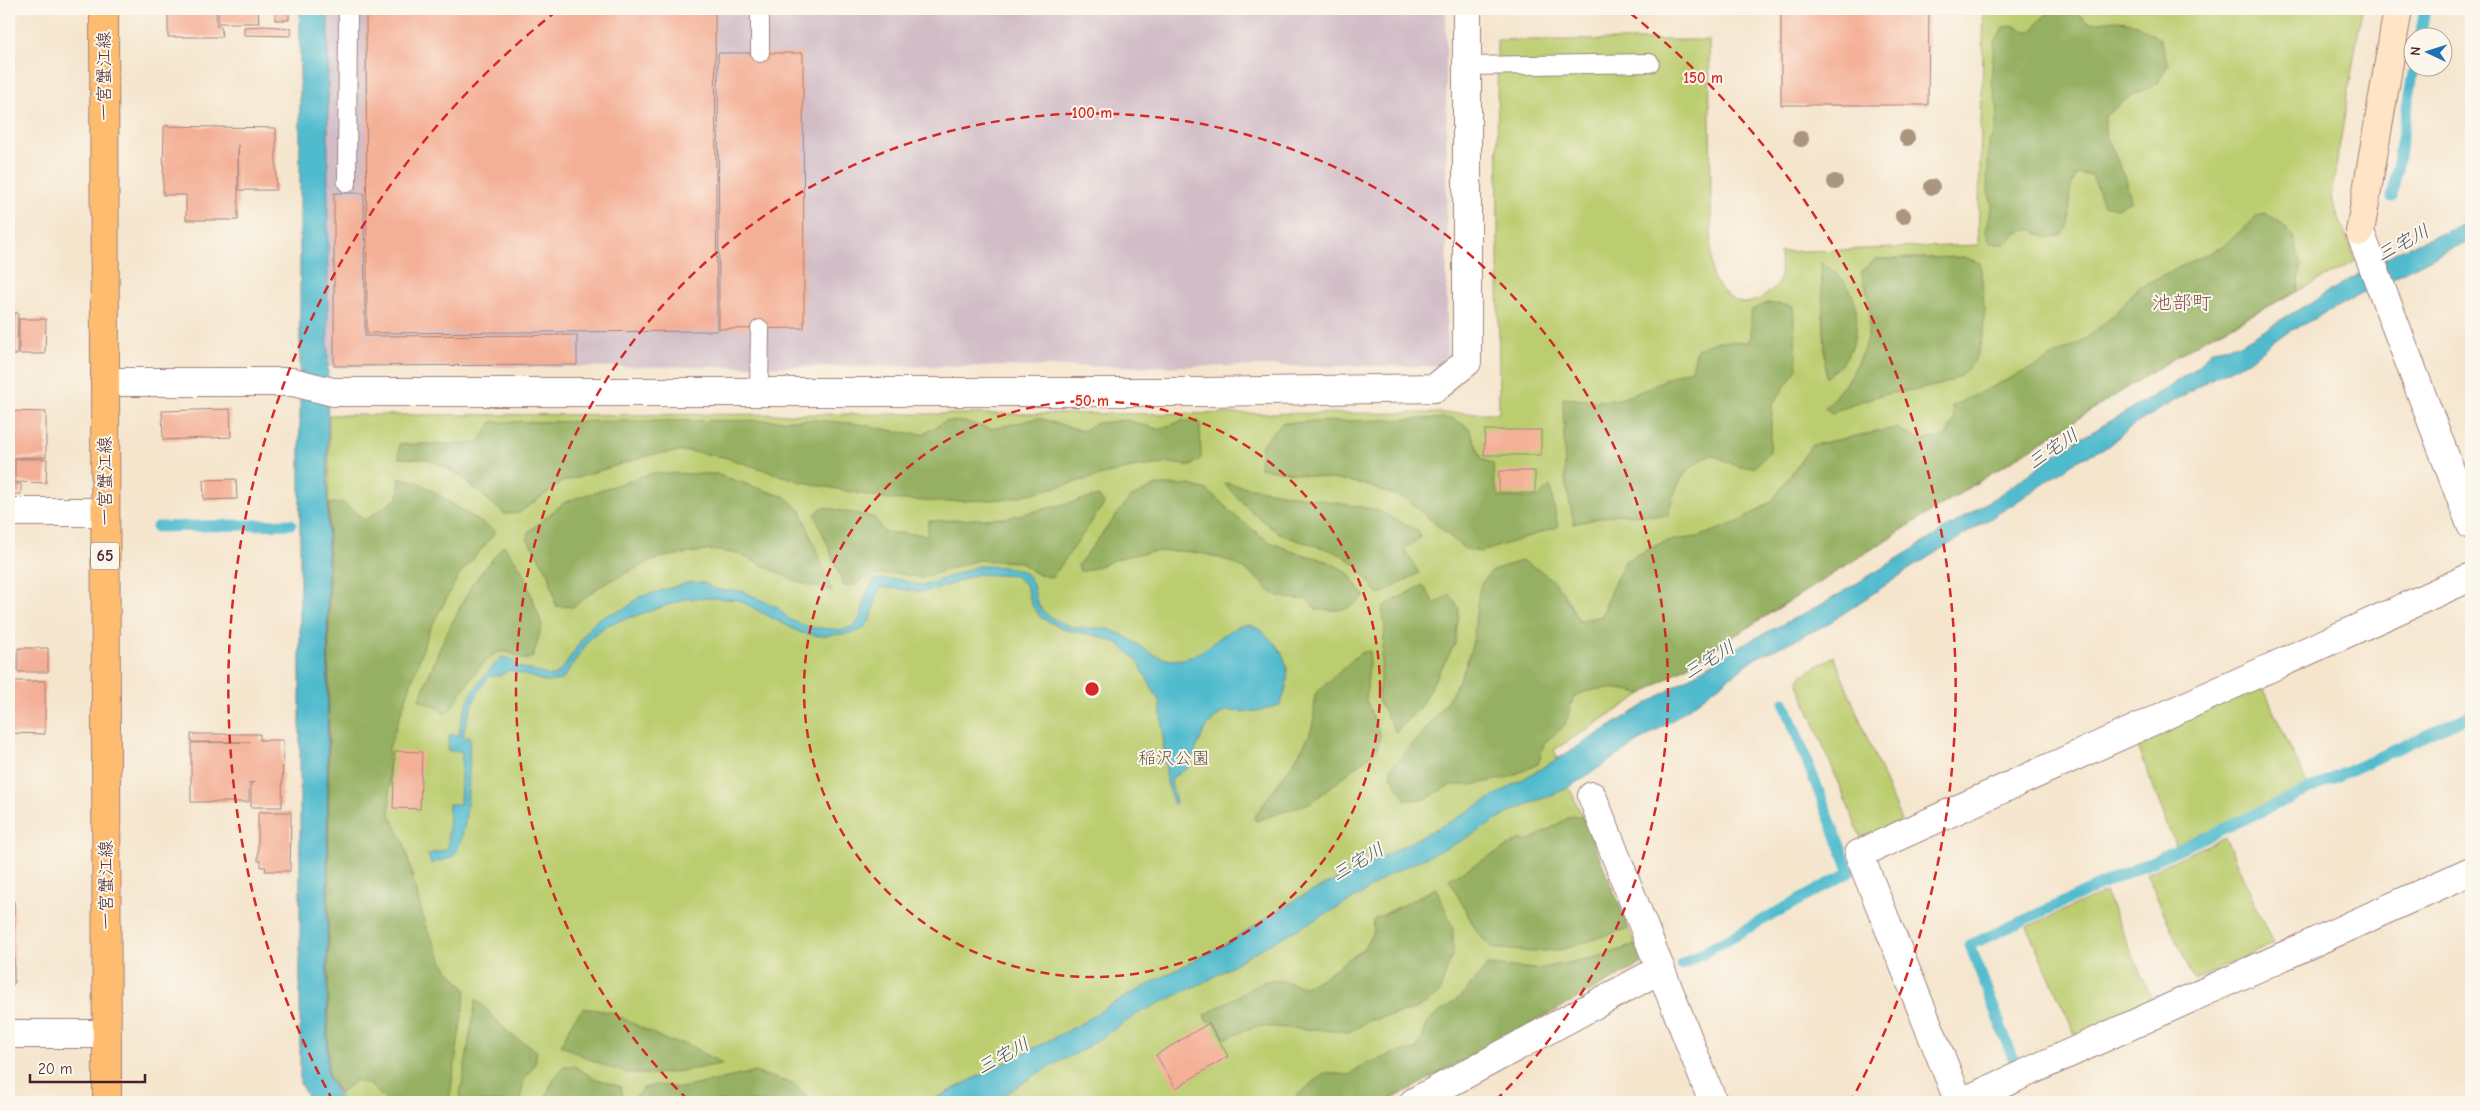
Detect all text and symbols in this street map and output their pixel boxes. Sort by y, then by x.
north arrow [2402,28,2452,78]
street label: 一宮蟹江線 [94,31,115,121]
text: N [2407,46,2424,56]
text: 150 m [1683,69,1723,87]
text: 100 m [1072,104,1112,122]
water label: 三宅川 [2373,220,2433,266]
district label: 池部町 [2152,291,2212,314]
text: 50 m [1075,392,1109,410]
water label: 三宅川 [2023,424,2083,474]
street label: 一宮蟹江線 [95,436,116,526]
road number: 65 [91,542,119,570]
water label: 三宅川 [1679,636,1739,684]
centre of rings [1083,680,1101,698]
park label: 稲沢公園 [1138,748,1210,769]
water label: 三宅川 [1328,838,1388,886]
street label: 一宮蟹江線 [96,840,117,930]
water label: 三宅川 [973,1033,1033,1079]
scale bar [30,1051,145,1083]
text: 20 m [38,1060,72,1078]

